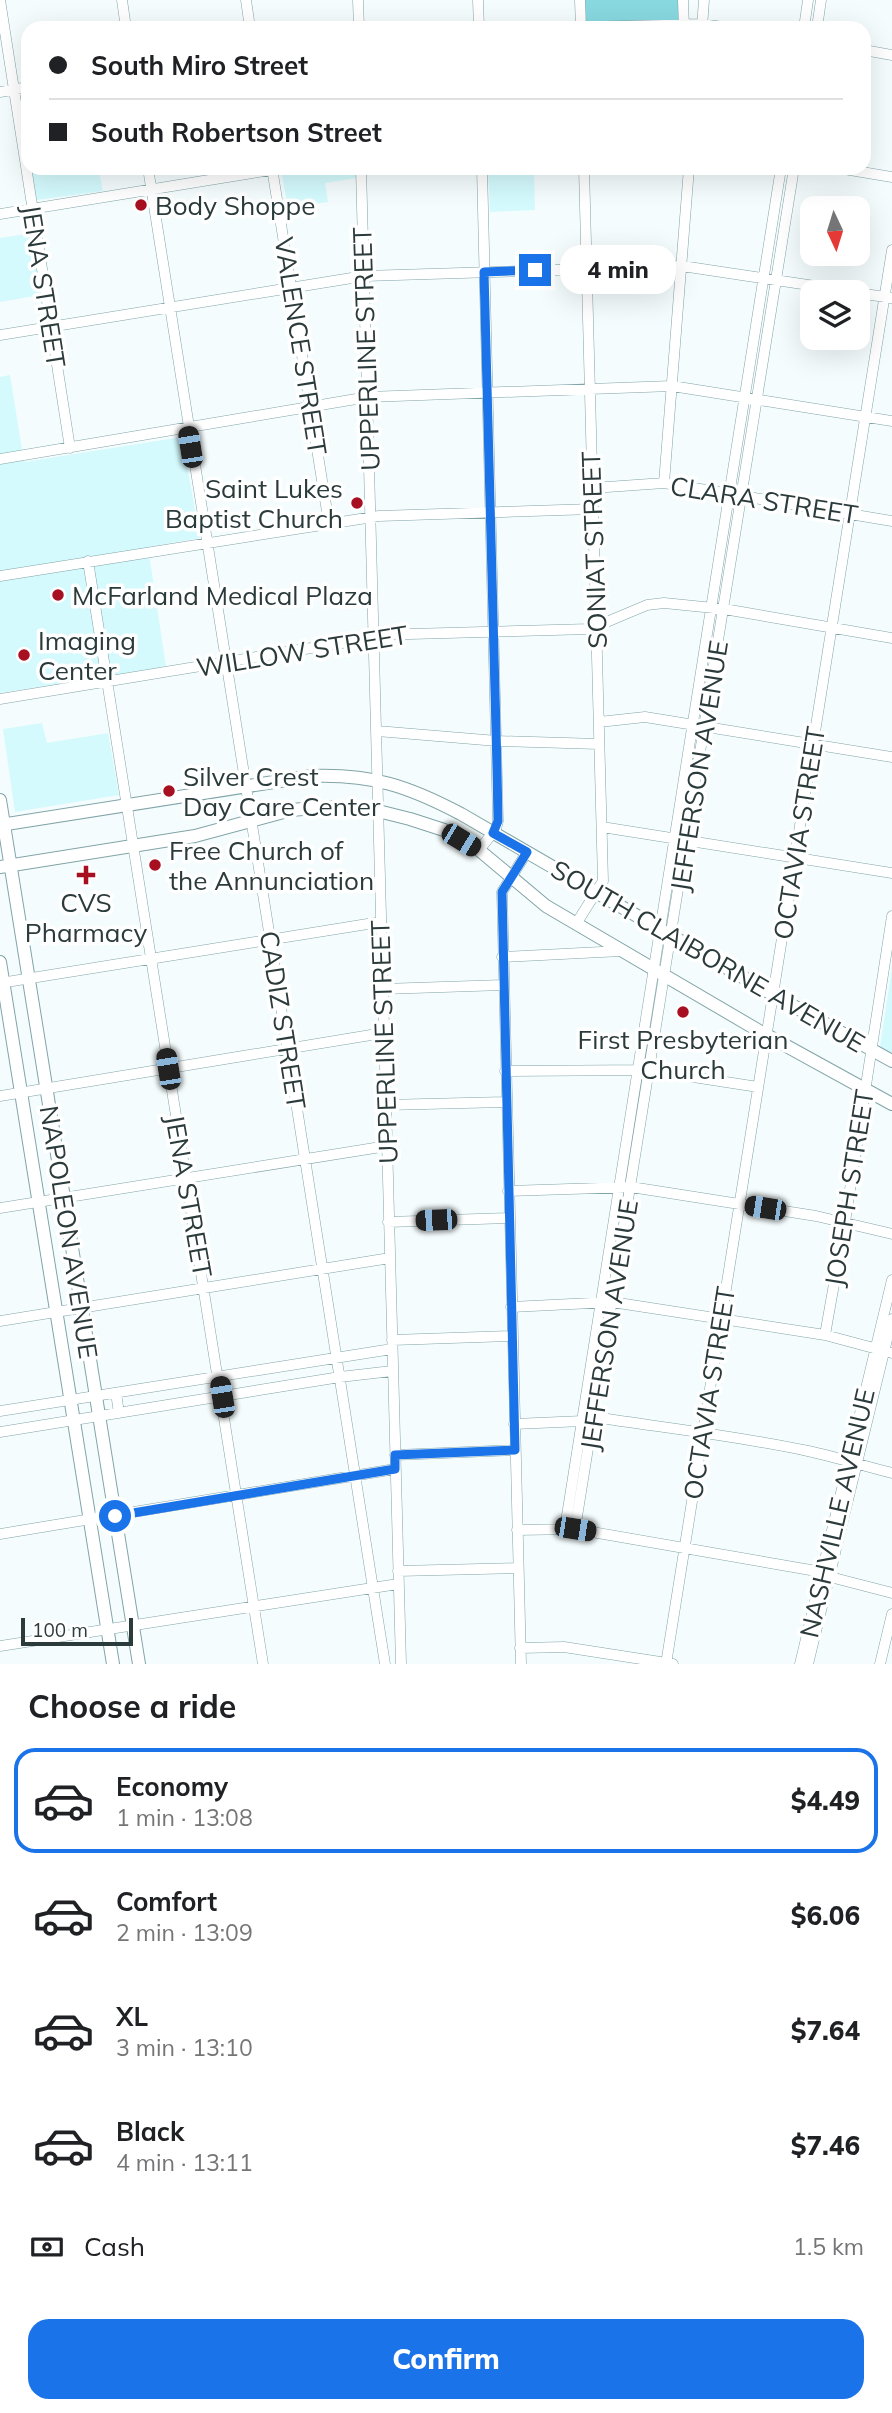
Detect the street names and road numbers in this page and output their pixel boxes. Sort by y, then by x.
street label: JENA STREET [15,202,73,370]
street label: UPPERLINE STREET [345,226,387,471]
street label: VALENCE STREET [267,235,335,458]
street label: SONIAT STREET [574,450,614,649]
street label: CLARA STREET [668,469,860,531]
street label: WILLOW STREET [194,618,410,684]
street label: JEFFERSON AVENUE [663,638,735,894]
street label: OCTAVIA STREET [766,724,832,942]
street label: SOUTH CLAIBORNE AVENUE [545,852,871,1060]
street label: UPPERLINE STREET [363,919,405,1164]
street label: CADIZ STREET [253,928,313,1112]
street label: JOSEPH STREET [817,1087,881,1289]
street label: NAPOLEON AVENUE [33,1103,105,1361]
street label: JENA STREET [158,1112,220,1280]
street label: JEFFERSON AVENUE [573,1197,645,1453]
street label: OCTAVIA STREET [676,1284,742,1502]
street label: NASHVILLE AVENUE [792,1385,882,1641]

